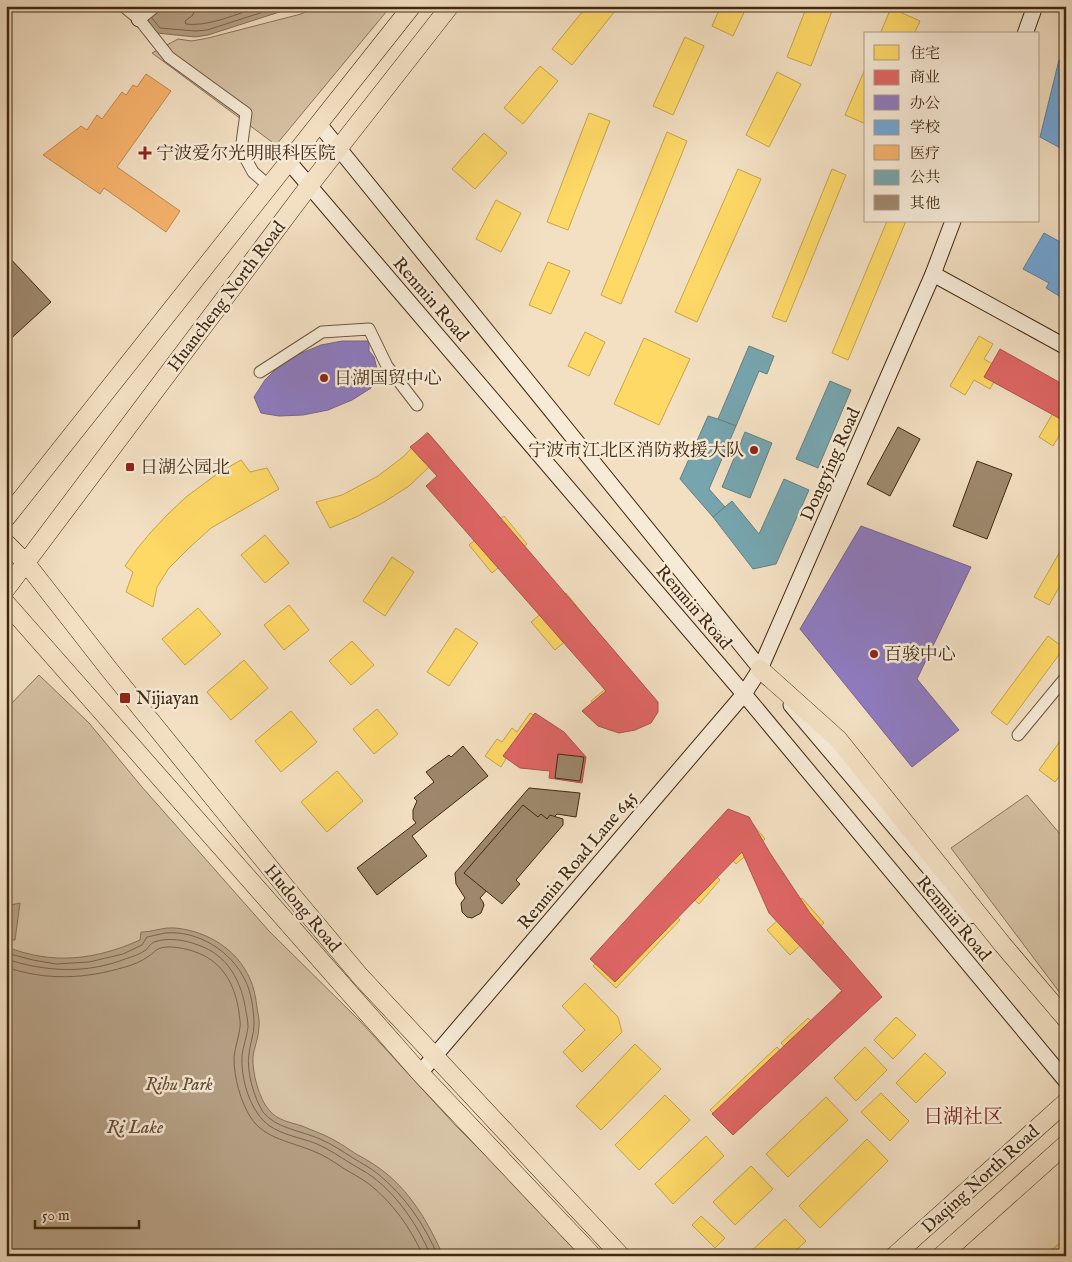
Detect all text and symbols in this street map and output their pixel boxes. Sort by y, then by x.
legend [864,32,1040,222]
text: 住宅 [910,44,940,63]
text: 商业 [910,68,940,87]
text: 办公 [910,94,940,113]
text: 学校 [910,118,940,137]
place label: 宁波爱尔光明眼科医院 [156,143,336,166]
text: 医疗 [910,144,940,163]
marker: 宁波爱尔光明眼科医院 [138,146,152,160]
text: 公共 [910,168,940,187]
text: 其他 [910,194,940,213]
street label: Huancheng North Road [163,217,292,377]
street label: Renmin Road [387,253,473,347]
place label: 日湖国贸中心 [334,368,442,391]
marker: 日湖国贸中心 [318,372,330,384]
street label: Dongying Road [796,404,867,525]
place label: 宁波市江北区消防救援大队 [528,440,744,463]
marker: 宁波市江北区消防救援大队 [748,444,760,456]
place label: 日湖公园北 [140,457,230,480]
marker: 日湖公园北 [124,461,136,473]
street label: Renmin Road [650,561,736,655]
place label: 百骏中心 [884,644,956,667]
marker: 百骏中心 [868,648,880,660]
place label: Nijiayan [136,688,199,711]
marker: Nijiayan [118,691,132,705]
street label: Renmin Road Lane 645 [514,787,643,935]
street label: Hudong Road [258,860,346,958]
street label: Renmin Road [910,872,995,967]
park label: Rihu Park [145,1074,213,1097]
district label: 日湖社区 [923,1105,1003,1130]
water label: Ri Lake [107,1116,164,1140]
street label: Daqing North Road [917,1121,1045,1239]
scale bar [35,1197,139,1229]
text: 50 m [42,1206,70,1225]

